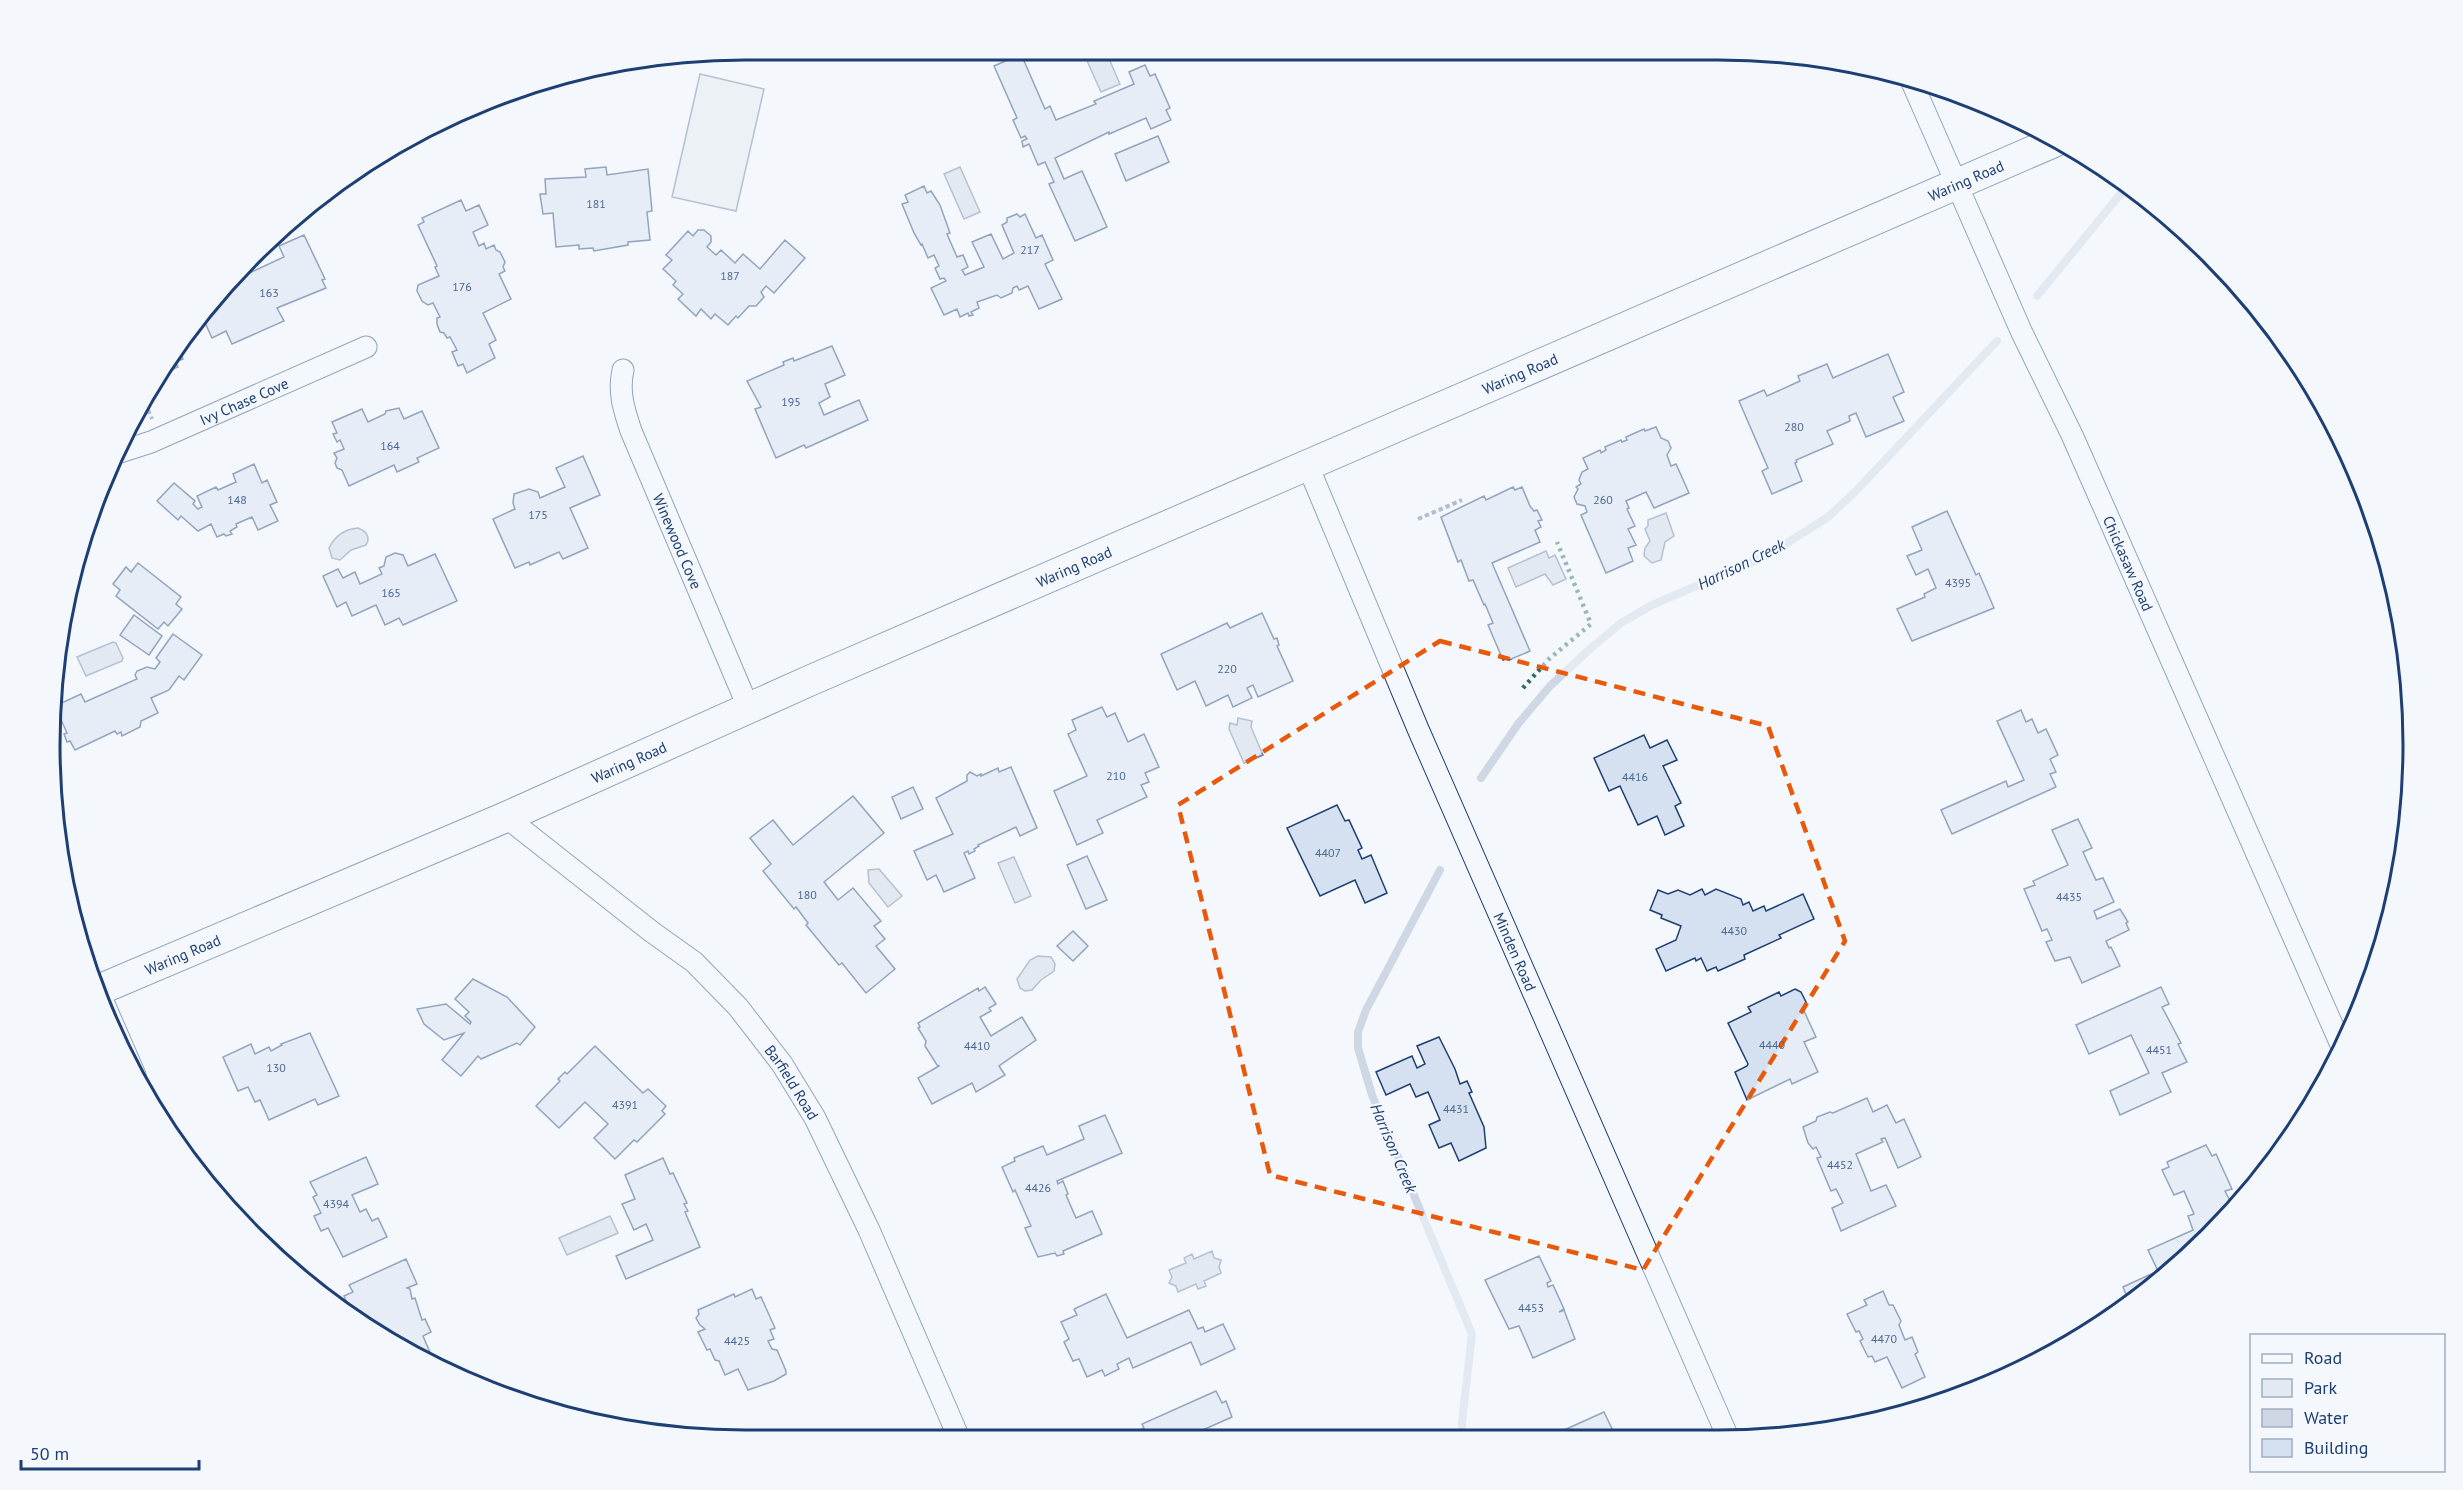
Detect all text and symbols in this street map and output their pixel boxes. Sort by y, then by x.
street label: Waring Road [1925,156,2006,205]
house number: 181 [586,196,606,211]
house number: 217 [1020,242,1040,257]
house number: 187 [720,268,740,283]
house number: 176 [452,279,472,294]
house number: 163 [259,285,279,300]
street label: Waring Road [1479,349,1560,398]
street label: Ivy Chase Cove [196,373,291,429]
house number: 195 [781,394,801,409]
house number: 280 [1784,419,1804,434]
house number: 164 [380,438,400,453]
street label: Winewood Cove [649,491,706,592]
house number: 148 [227,492,247,507]
house number: 260 [1593,492,1613,507]
house number: 175 [528,507,548,522]
street label: Chickasaw Road [2099,512,2158,614]
water label: Harrison Creek [1694,534,1789,594]
street label: Waring Road [1033,542,1114,591]
house number: 4395 [1945,575,1971,590]
house number: 165 [381,585,401,600]
house number: 220 [1217,661,1237,676]
street label: Waring Road [588,737,669,787]
house number: 210 [1106,768,1126,783]
house number: 4416 [1622,769,1648,784]
house number: 4407 [1315,845,1341,860]
house number: 180 [797,887,817,902]
house number: 4435 [2056,889,2082,904]
street label: Minden Road [1490,909,1541,994]
house number: 4430 [1721,923,1748,938]
street label: Waring Road [142,930,223,979]
house number: 4440 [1759,1037,1786,1052]
house number: 4410 [964,1038,991,1053]
street label: Barfield Road [761,1041,823,1123]
house number: 4451 [2146,1042,2172,1057]
house number: 130 [266,1060,286,1075]
house number: 4391 [612,1097,638,1112]
water label: Harrison Creek [1366,1100,1422,1196]
house number: 4431 [1443,1101,1469,1116]
house number: 4452 [1827,1157,1853,1172]
house number: 4426 [1025,1180,1051,1195]
house number: 4394 [323,1196,350,1211]
house number: 4453 [1518,1300,1544,1315]
house number: 4470 [1871,1331,1898,1346]
house number: 4425 [724,1333,750,1348]
legend [2250,1334,2445,1472]
text: Road [2304,1346,2342,1369]
text: Park [2304,1376,2337,1399]
text: Water [2304,1406,2348,1429]
scale bar [21,1433,200,1471]
text: Building [2304,1436,2368,1459]
text: 50 m [30,1442,69,1465]

